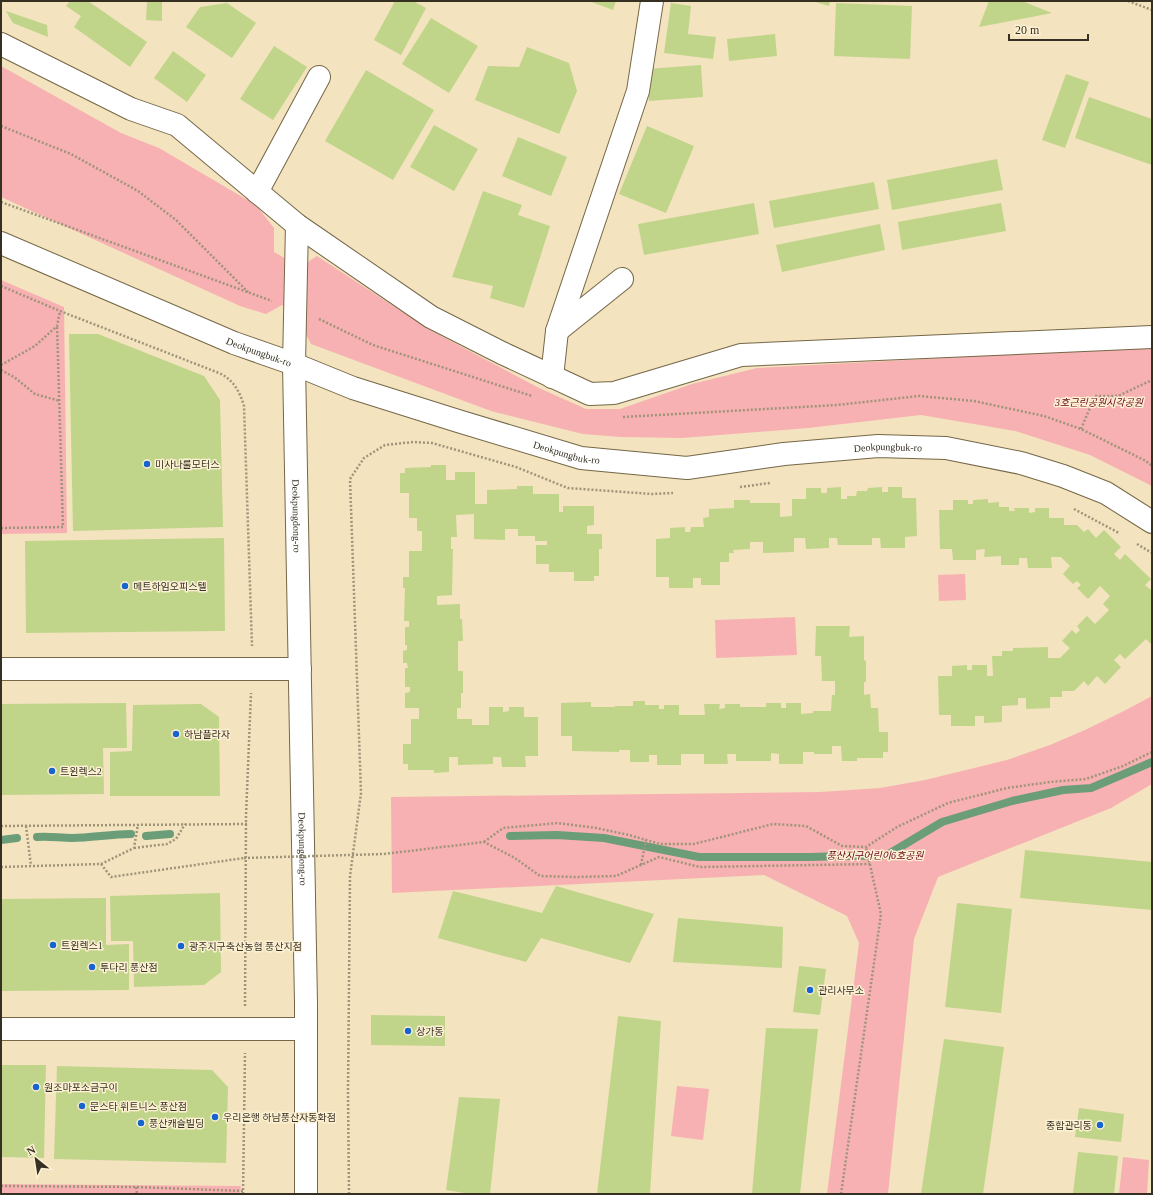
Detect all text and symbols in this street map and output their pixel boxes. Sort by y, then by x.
scale bar [1009,16,1088,42]
text: 20 m [1015,23,1040,37]
street label: Deokpungbuk-ro [225,335,293,369]
park label: 3호근린공원시각공원 [1054,397,1144,408]
street label: Deokpungbuk-ro [532,439,600,466]
street label: Deokpungbuk-ro [853,441,922,454]
marker: 미사나룰모터스 [142,459,152,469]
place label: 미사나룰모터스 [155,459,219,470]
street label: Deokpungdong-ro [290,479,303,553]
marker: 메트하임오피스텔 [120,581,130,591]
place label: 메트하임오피스텔 [133,581,207,592]
marker: 하남플라자 [171,729,181,739]
place label: 하남플라자 [184,729,231,740]
marker: 트윈렉스2 [47,766,57,776]
place label: 트윈렉스2 [60,766,102,777]
street label: Deokpungdong-ro [296,812,309,886]
park label: 풍산지구어린이6호공원 [827,850,924,861]
marker: 트윈렉스1 [48,940,58,950]
place label: 트윈렉스1 [61,940,103,951]
marker: 광주지구축산농협 풍산지점 [176,941,186,951]
place label: 광주지구축산농협 풍산지점 [189,941,302,952]
marker: 투다리 풍산점 [87,962,97,972]
place label: 투다리 풍산점 [100,962,158,973]
marker: 관리사무소 [805,985,815,995]
place label: 관리사무소 [818,985,864,996]
marker: 상가동 [403,1026,413,1036]
place label: 상가동 [416,1026,444,1037]
marker: 원조마포소금구이 [31,1082,41,1092]
place label: 원조마포소금구이 [44,1082,118,1093]
marker: 문스타 휘트니스 풍산점 [77,1101,87,1111]
place label: 문스타 휘트니스 풍산점 [90,1101,187,1112]
marker: 우리은행 하남풍산자동화점 [210,1112,220,1122]
place label: 우리은행 하남풍산자동화점 [223,1112,336,1123]
marker: 풍산캐슬빌딩 [136,1118,146,1128]
place label: 풍산캐슬빌딩 [149,1118,204,1129]
place label: 종합관리동 [1046,1120,1092,1131]
marker: 종합관리동 [1095,1120,1105,1130]
north arrow [16,1139,56,1179]
text: N [25,1143,37,1158]

